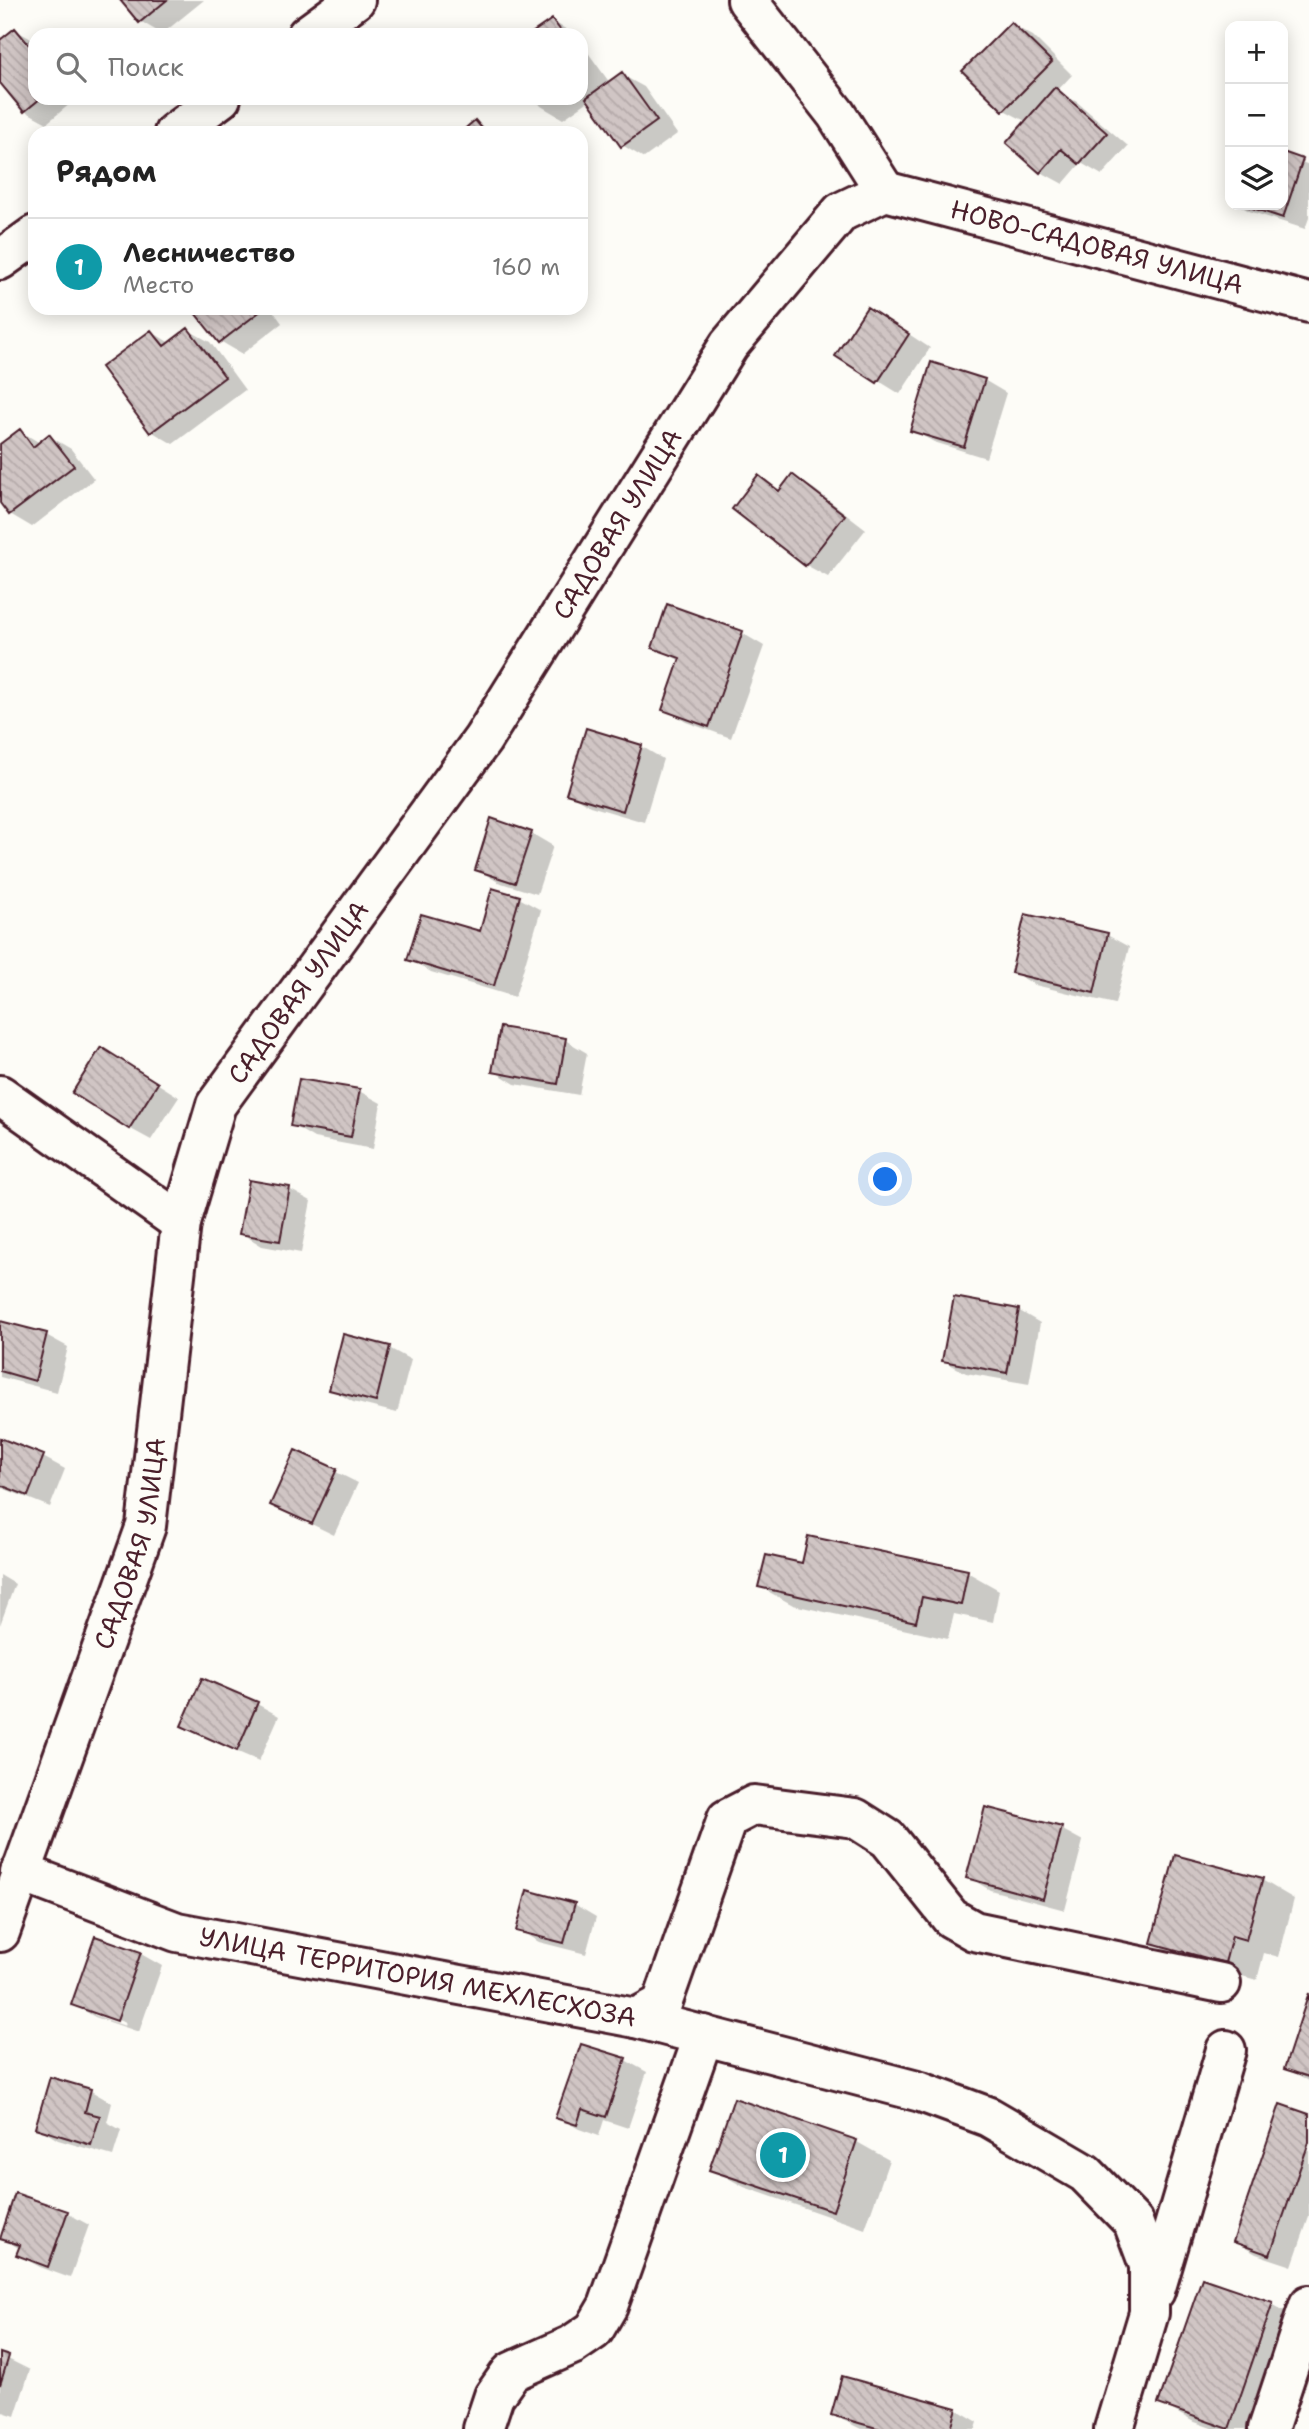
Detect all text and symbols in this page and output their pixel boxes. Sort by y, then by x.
map controls [1225,21,1288,210]
button: + [1225,21,1288,84]
search box [28,28,588,105]
icon: search [52,48,90,86]
text: Поиск [108,49,184,84]
button: − [1225,84,1288,147]
button: layers [1225,147,1288,210]
text: Рядом [56,151,156,192]
street label: НОВО-САДОВАЯ УЛИЦА [947,191,1247,302]
text: Лесничество [123,235,295,270]
text: 1 [74,252,84,282]
text: 160 m [492,252,560,282]
text: Место [123,270,194,300]
street label: САДОВАЯ УЛИЦА [544,422,690,626]
street label: САДОВАЯ УЛИЦА [219,893,376,1091]
your location [868,1162,902,1196]
street label: САДОВАЯ УЛИЦА [85,1436,173,1654]
street label: УЛИЦА ТЕРРИТОРИЯ МЕХЛЕСХОЗА [197,1919,639,2035]
pin: 1 [760,2129,806,2181]

